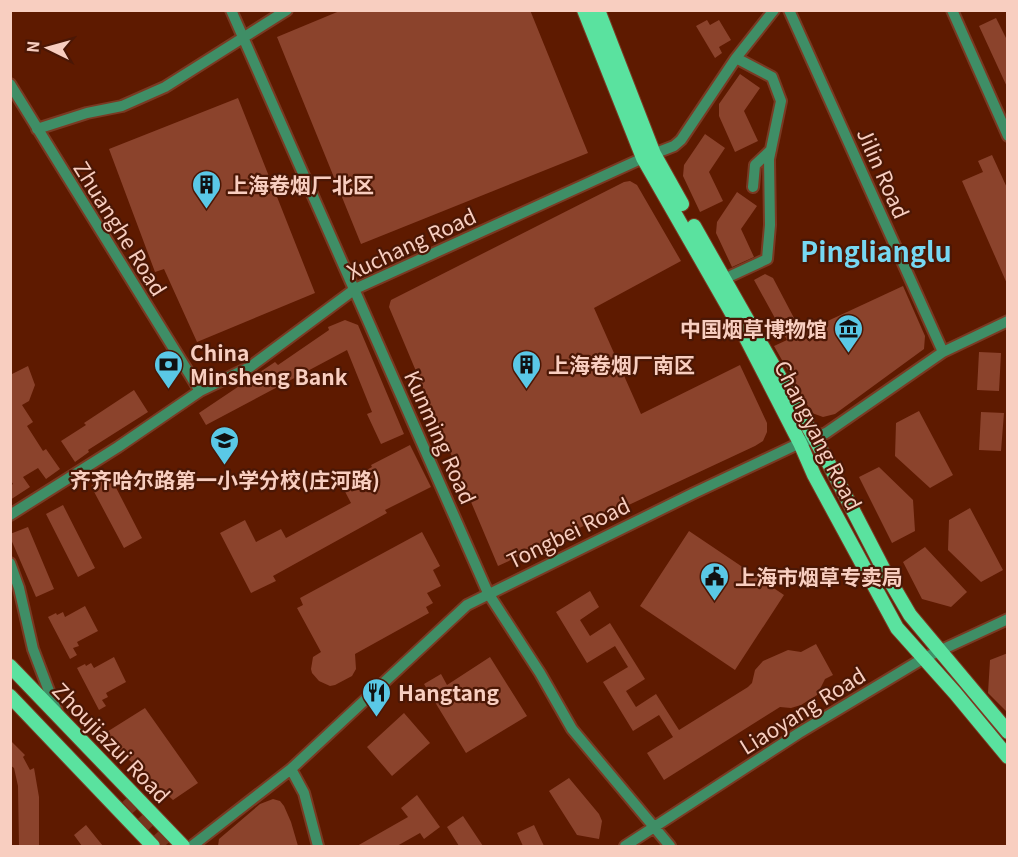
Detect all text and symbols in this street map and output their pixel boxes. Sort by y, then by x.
north arrow [18,18,78,78]
text: N [20,40,45,54]
street label: Jilin Road [851,123,917,223]
street label: Zhuanghe Road [67,155,175,301]
building icon: 上海卷烟厂北区 [190,168,222,210]
place label: 上海卷烟厂北区 [227,169,374,199]
street label: Xuchang Road [342,200,480,286]
district label: Pinglianglu [800,231,952,270]
museum icon: 中国烟草博物馆 [832,312,864,354]
place label: 中国烟草博物馆 [680,313,827,343]
place label: China Minsheng Bank [190,337,348,391]
bank icon: China Minsheng Bank [153,348,185,390]
building icon: 上海卷烟厂南区 [511,348,543,390]
place label: 上海卷烟厂南区 [548,349,695,379]
street label: Changyang Road [768,355,870,515]
street label: Kunming Road [398,365,484,509]
school or university icon: 齐齐哈尔路第一小学分校(庄河路) [209,424,241,466]
place label: 齐齐哈尔路第一小学分校(庄河路) [70,464,380,494]
street label: Tongbei Road [501,489,635,575]
public building icon: 上海市烟草专卖局 [698,560,730,602]
place label: 上海市烟草专卖局 [735,561,903,591]
street label: Liaoyang Road [733,659,871,761]
street label: Zhoujiazui Road [47,675,177,809]
restaurant icon: Hangtang [361,676,393,718]
place label: Hangtang [398,677,499,707]

